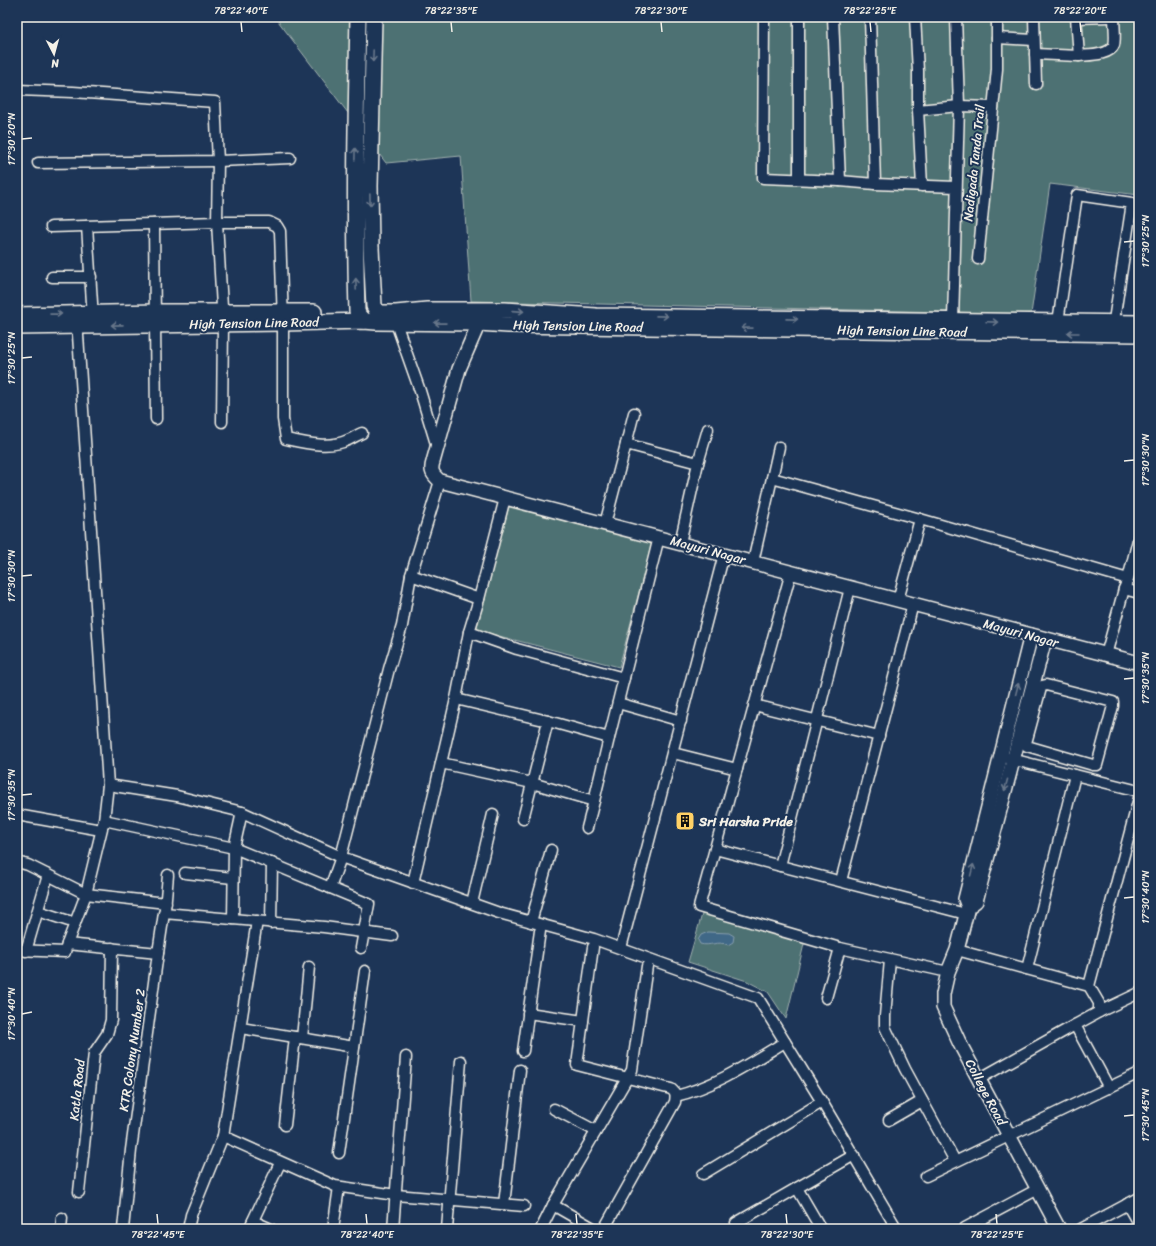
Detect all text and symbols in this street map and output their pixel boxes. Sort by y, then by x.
text: 78°22'40"E [214,2,269,20]
text: 78°22'35"E [425,2,479,20]
text: 78°22'30"E [635,2,689,20]
text: 78°22'25"E [844,2,898,20]
text: 78°22'20"E [1053,2,1108,20]
north arrow [34,34,74,74]
one-way arrow [369,49,377,62]
text: N [50,53,61,73]
street label: Nadigada Tanda Trail [956,103,992,223]
text: 17°30'20"N [3,112,21,165]
one-way arrow [351,148,359,161]
one-way arrow [366,193,374,206]
text: 17°30'25"N [1137,215,1155,267]
one-way arrow [352,278,360,291]
one-way arrow [511,307,524,314]
one-way arrow [49,310,62,318]
street label: High Tension Line Road [189,310,320,336]
street label: High Tension Line Road [513,313,644,339]
one-way arrow [655,313,668,320]
one-way arrow [785,315,798,322]
street label: High Tension Line Road [837,318,968,344]
one-way arrow [985,318,998,325]
one-way arrow [434,319,447,327]
one-way arrow [111,321,124,329]
one-way arrow [741,324,754,332]
one-way arrow [1067,329,1080,337]
text: 17°30'25"N [3,332,21,384]
text: 17°30'30"N [1137,434,1155,486]
street label: Mayuri Nagar [668,529,749,571]
text: 17°30'30"N [3,550,21,602]
street label: Mayuri Nagar [981,612,1062,654]
text: 17°30'35"N [1137,652,1155,704]
one-way arrow [1014,683,1022,696]
text: 17°30'35"N [3,769,21,821]
one-way arrow [1002,778,1010,791]
building icon: Sri Harsha Pride [674,810,696,832]
place label: Sri Harsha Pride [698,810,793,833]
one-way arrow [969,864,977,877]
text: 17°30'40"N [1137,870,1155,924]
text: 17°30'40"N [3,987,21,1041]
street label: KTR Colony Number 2 [112,987,152,1113]
street label: College Road [959,1054,1014,1131]
street label: Katla Road [62,1057,92,1122]
text: 17°30'45"N [1137,1088,1155,1142]
text: 78°22'45"E [131,1226,186,1244]
text: 78°22'40"E [340,1226,395,1244]
text: 78°22'35"E [551,1226,605,1244]
text: 78°22'30"E [761,1226,815,1244]
text: 78°22'25"E [971,1226,1025,1244]

